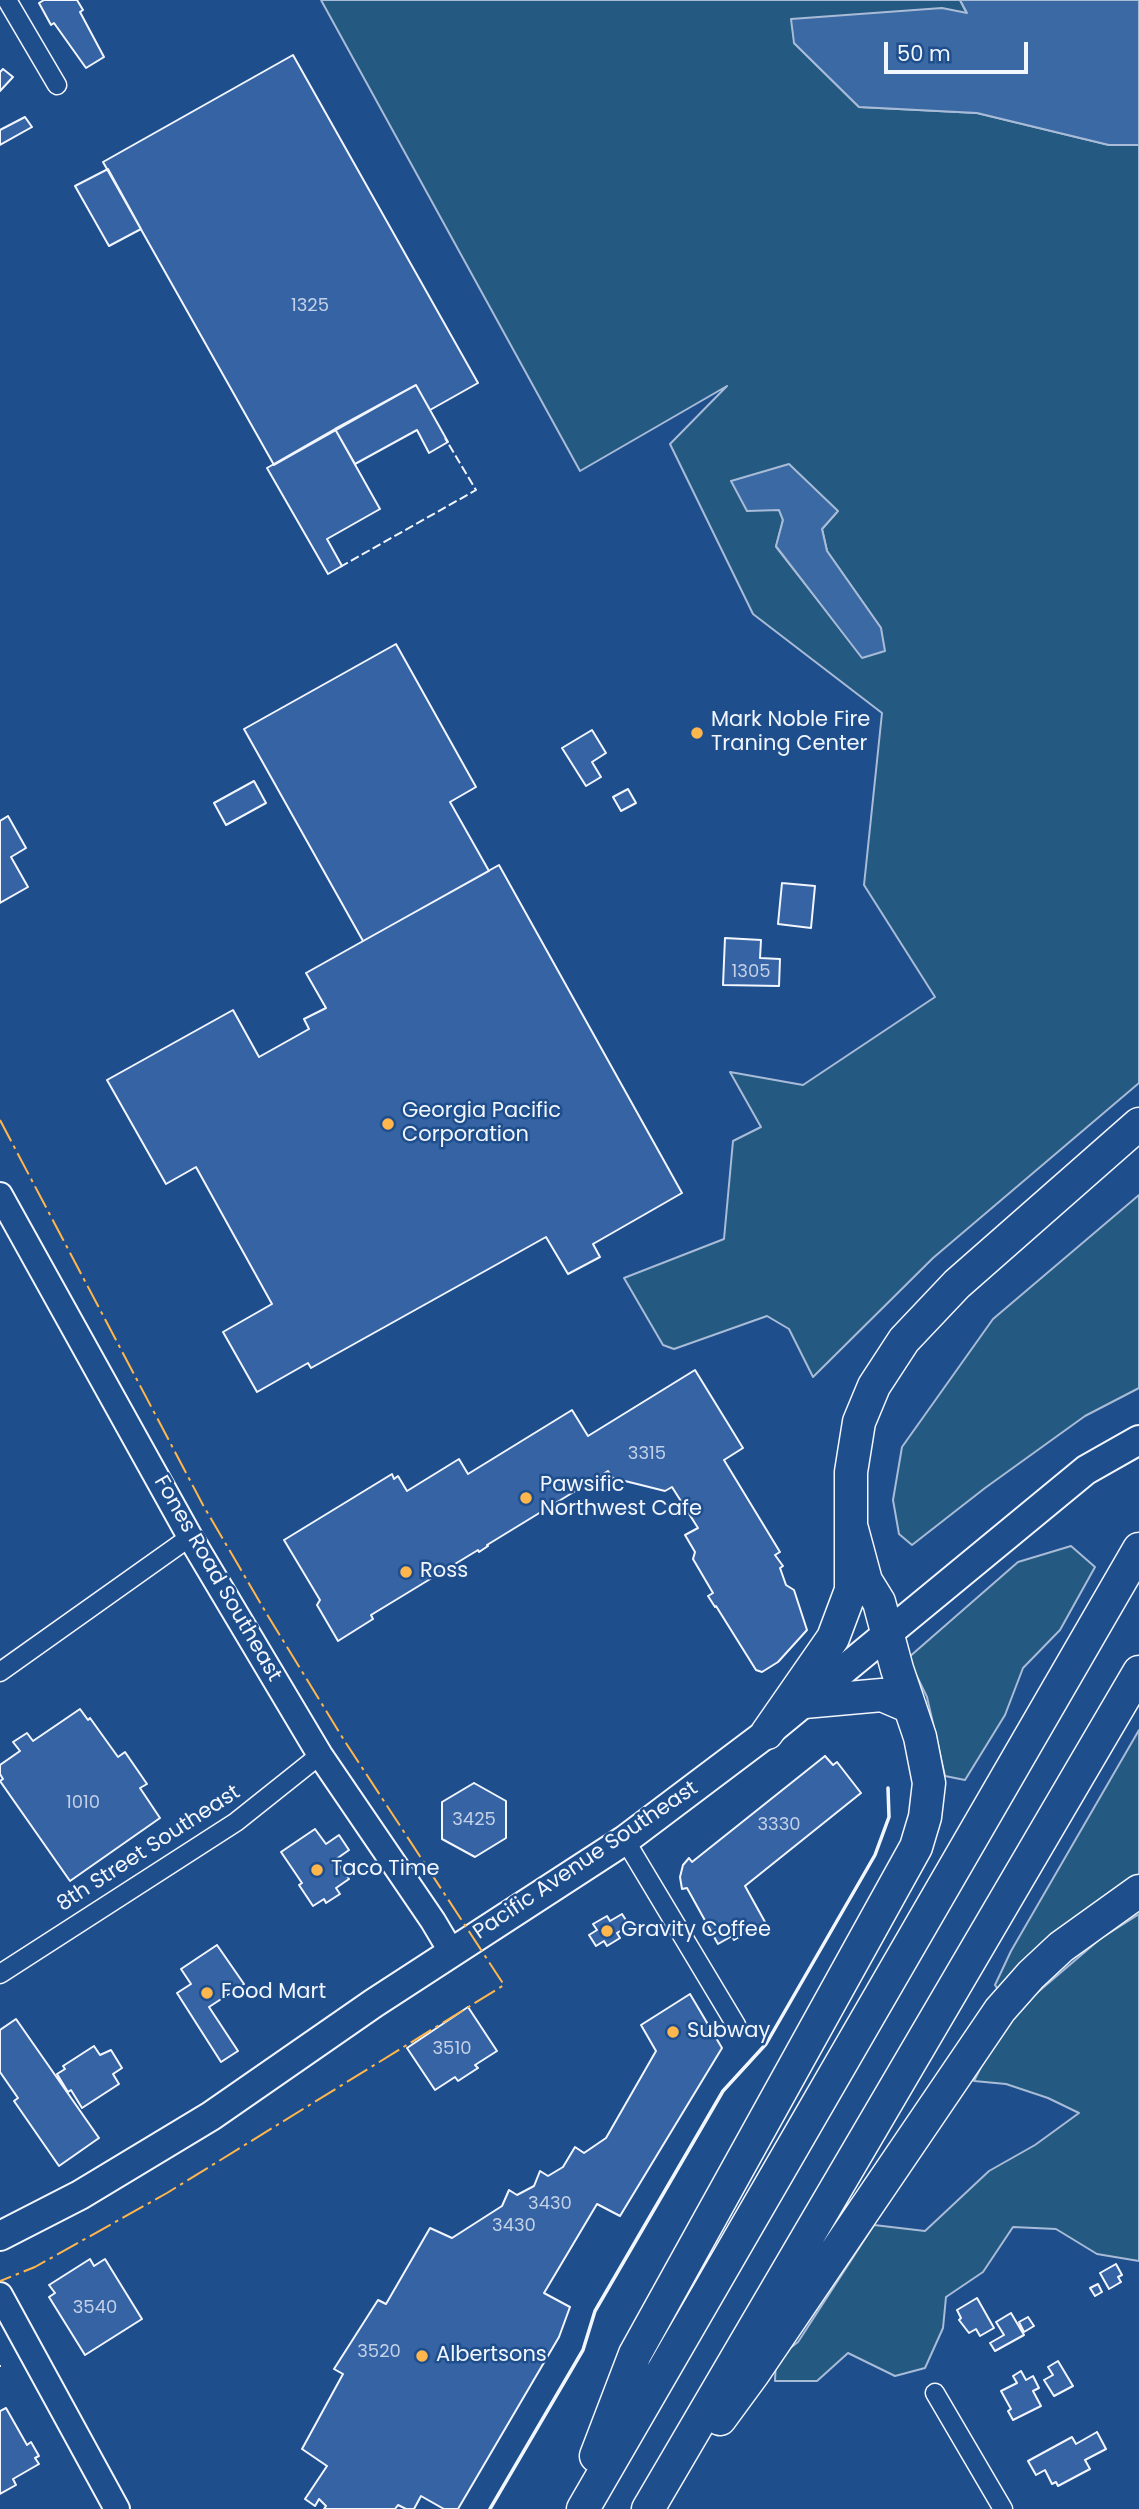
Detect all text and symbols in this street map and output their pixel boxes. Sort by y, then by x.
scale bar [887,28,1030,72]
text: 50 m [897,39,951,68]
house number: 1325 [291,295,329,317]
place label: Mark Noble Fire Traning Center [711,708,870,758]
marker: Mark Noble Fire Traning Center [689,725,705,741]
house number: 1305 [732,961,770,983]
place label: Georgia Pacific Corporation [402,1099,561,1149]
marker: Georgia Pacific Corporation [380,1116,396,1132]
house number: 3315 [628,1443,666,1465]
street label: Fones Road Southeast [148,1472,286,1686]
place label: Pawsific Northwest Cafe [540,1473,702,1523]
marker: Pawsific Northwest Cafe [518,1490,534,1506]
place label: Ross [420,1559,468,1585]
marker: Ross [398,1564,414,1580]
street label: Pacific Avenue Southeast [469,1776,703,1946]
street label: 8th Street Southeast [53,1780,245,1918]
house number: 1010 [66,1792,100,1814]
house number: 3425 [452,1809,496,1831]
house number: 3330 [757,1814,801,1836]
place label: Taco Time [331,1857,440,1883]
marker: Taco Time [309,1862,325,1878]
place label: Gravity Coffee [621,1918,771,1944]
marker: Gravity Coffee [599,1923,615,1939]
place label: Food Mart [221,1980,326,2006]
marker: Food Mart [199,1985,215,2001]
place label: Subway [687,2019,770,2045]
marker: Subway [665,2024,681,2040]
house number: 3510 [433,2038,471,2060]
house number: 3430 [528,2193,572,2215]
house number: 3430 [492,2215,536,2237]
house number: 3540 [73,2297,117,2319]
house number: 3520 [357,2341,401,2363]
place label: Albertsons [436,2343,547,2369]
marker: Albertsons [414,2348,430,2364]

